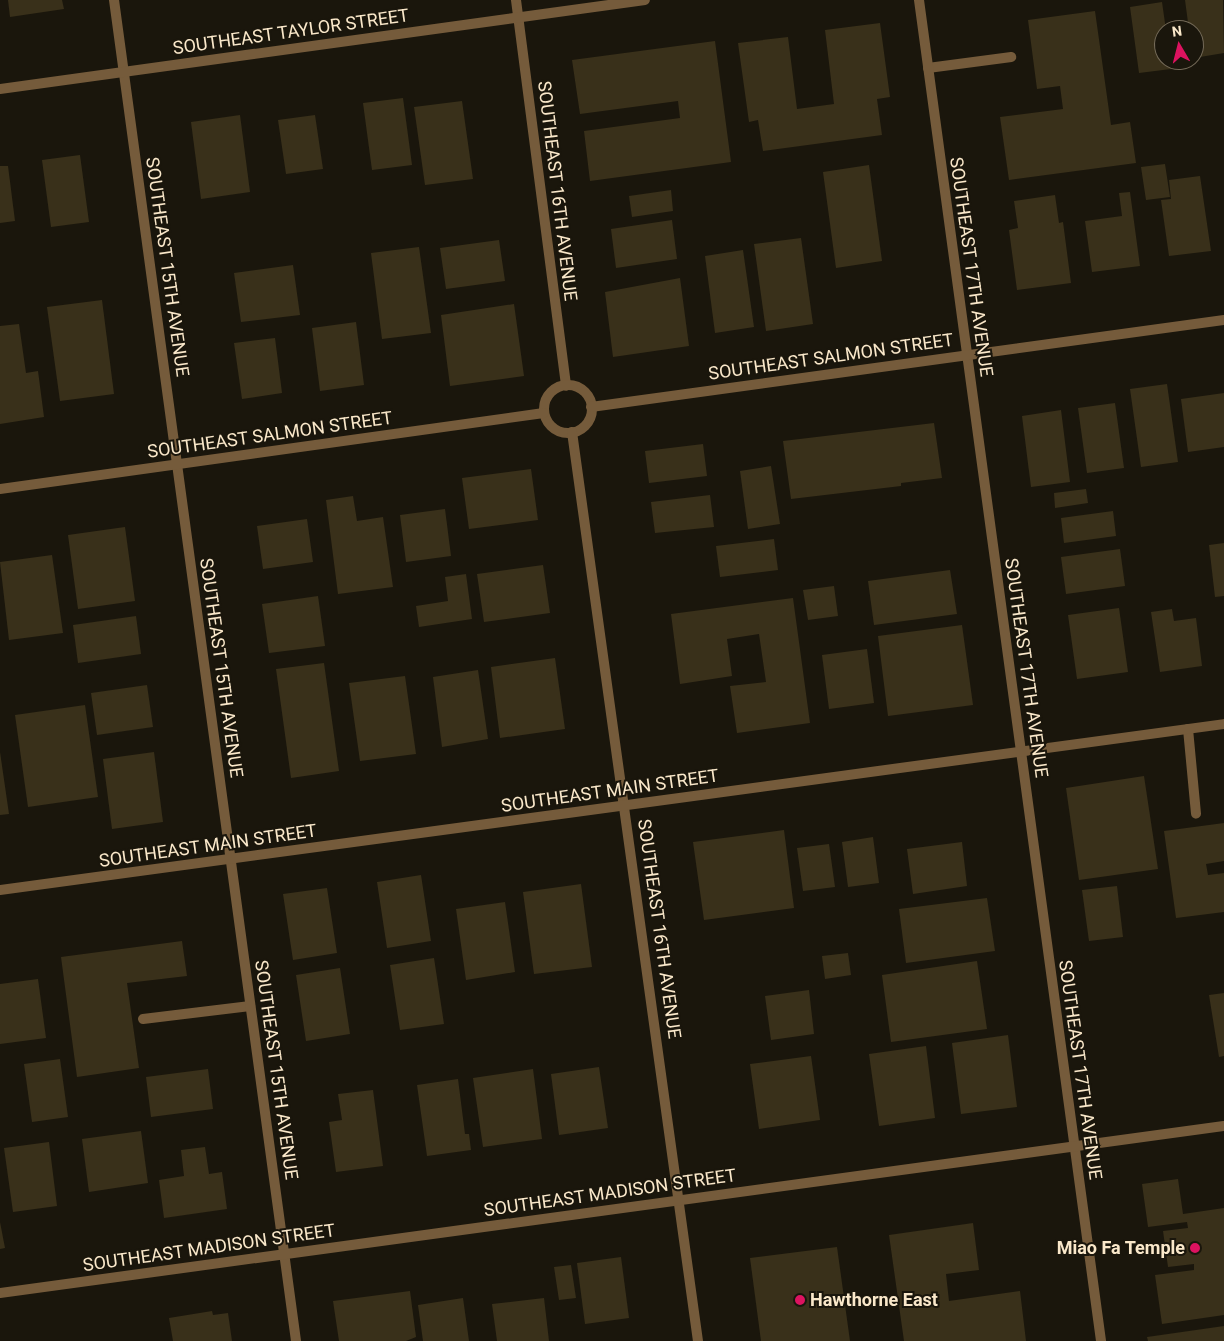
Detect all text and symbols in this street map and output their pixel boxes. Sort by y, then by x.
street label: SOUTHEAST TAYLOR STREET [171,5,411,59]
north arrow [1154,20,1204,70]
text: N [1171,23,1183,40]
street label: SOUTHEAST 16TH AVENUE [533,80,581,302]
street label: SOUTHEAST 15TH AVENUE [141,156,193,378]
street label: SOUTHEAST 17TH AVENUE [945,156,997,378]
street label: SOUTHEAST SALMON STREET [707,329,955,385]
street label: SOUTHEAST SALMON STREET [146,407,394,463]
street label: SOUTHEAST 15TH AVENUE [195,557,247,779]
street label: SOUTHEAST 17TH AVENUE [1000,557,1052,779]
street label: SOUTHEAST MAIN STREET [500,765,720,817]
street label: SOUTHEAST 16TH AVENUE [633,818,685,1040]
street label: SOUTHEAST MAIN STREET [98,820,318,872]
street label: SOUTHEAST 15TH AVENUE [250,959,302,1181]
street label: SOUTHEAST 17TH AVENUE [1054,959,1106,1181]
street label: SOUTHEAST MADISON STREET [482,1165,738,1221]
street label: SOUTHEAST MADISON STREET [81,1220,337,1276]
place label: Miao Fa Temple [1056,1237,1185,1259]
marker: Miao Fa Temple [1189,1242,1201,1254]
place label: Hawthorne East [810,1289,938,1311]
marker: Hawthorne East [794,1294,806,1306]

